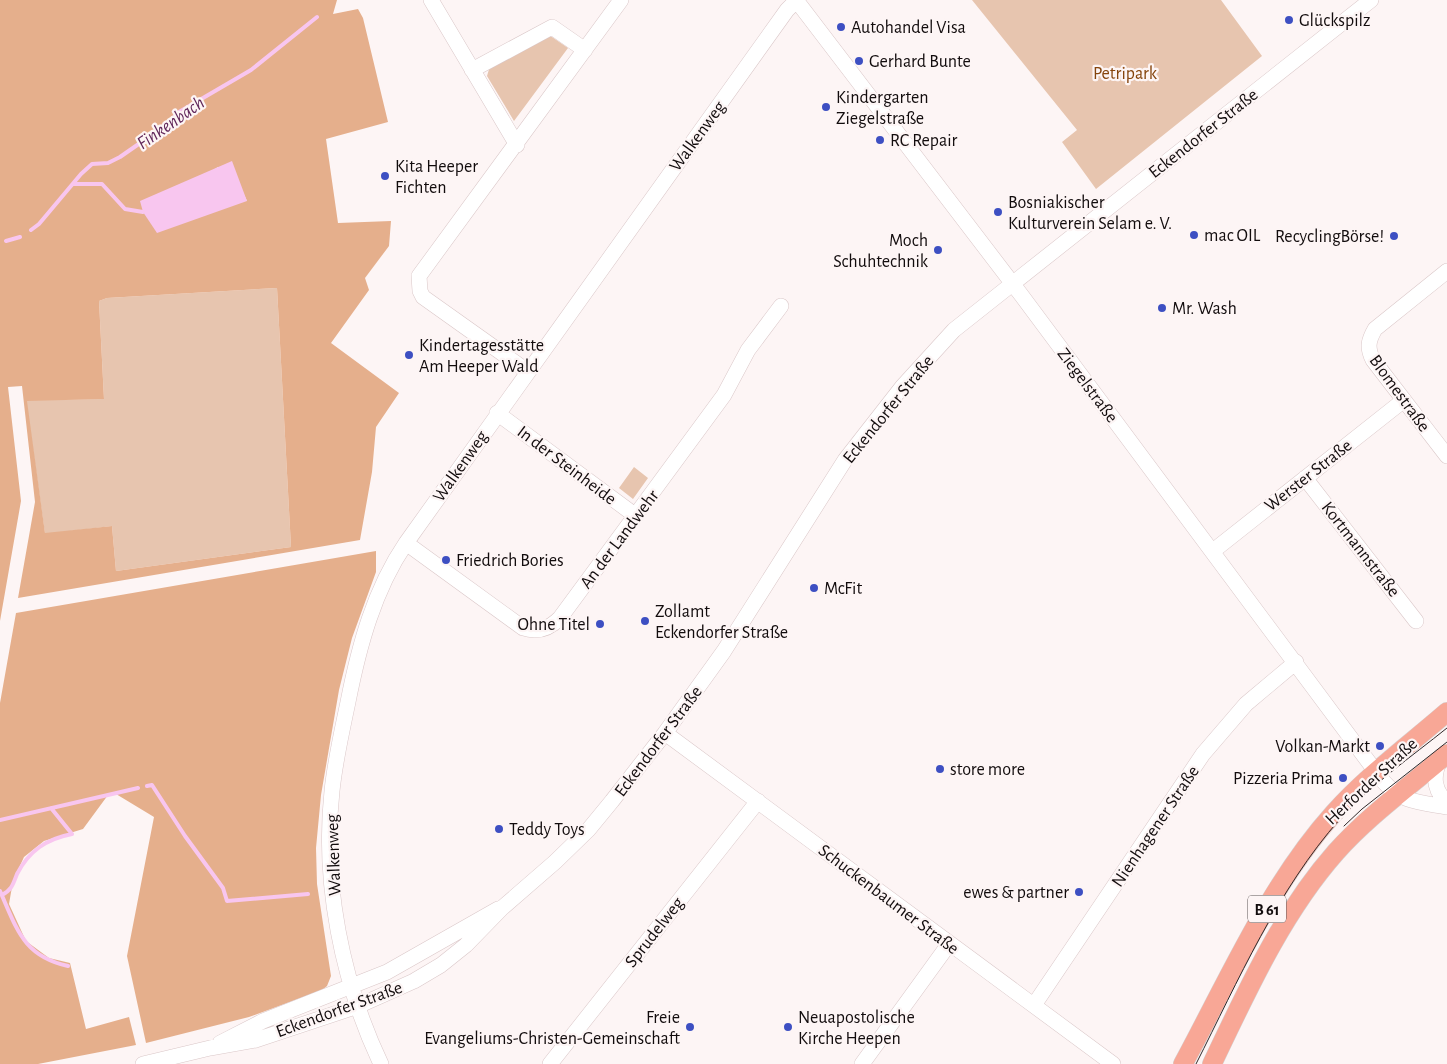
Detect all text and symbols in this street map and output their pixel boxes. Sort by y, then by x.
place label: Glückspilz [1299,12,1370,30]
marker: Glückspilz [1283,14,1295,26]
place label: Autohandel Visa [851,19,966,37]
marker: Autohandel Visa [835,21,847,33]
place label: Gerhard Bunte [869,53,971,71]
marker: Gerhard Bunte [853,55,865,67]
park label: Petripark [1093,65,1158,83]
street label: Eckendorfer Straße [1146,86,1262,182]
place label: Kindergarten Ziegelstraße [836,89,928,128]
water label: Finkenbach [134,93,208,153]
street label: Walkenweg [666,98,729,175]
marker: Kindergarten Ziegelstraße [820,101,832,113]
place label: RC Repair [890,132,958,150]
marker: RC Repair [874,134,886,146]
place label: Kita Heeper Fichten [395,158,478,197]
marker: Kita Heeper Fichten [379,170,391,182]
place label: Bosniakischer Kulturverein Selam e. V. [1008,194,1172,233]
marker: Bosniakischer Kulturverein Selam e. V. [992,206,1004,218]
place label: mac OIL [1204,227,1261,245]
place label: RecyclingBörse! [1275,228,1384,246]
marker: mac OIL [1188,229,1200,241]
marker: RecyclingBörse! [1388,230,1400,242]
place label: Moch Schuhtechnik [833,232,929,271]
marker: Moch Schuhtechnik [932,244,944,256]
place label: Mr. Wash [1172,300,1237,318]
marker: Mr. Wash [1156,302,1168,314]
place label: Kindertagesstätte Am Heeper Wald [419,337,544,376]
street label: Ziegelstraße [1053,345,1121,426]
marker: Kindertagesstätte Am Heeper Wald [403,349,415,361]
street label: Eckendorfer Straße [840,352,938,467]
street label: Blomestraße [1365,352,1433,435]
street label: In der Steinheide [514,423,619,509]
street label: Walkenweg [430,428,492,505]
street label: Werster Straße [1262,436,1356,515]
street label: An der Landwehr [577,487,663,592]
street label: Kortmannstraße [1318,499,1403,601]
place label: Friedrich Bories [456,552,564,570]
marker: Friedrich Bories [440,554,452,566]
place label: McFit [824,580,862,598]
marker: McFit [808,582,820,594]
place label: Zollamt Eckendorfer Straße [655,603,788,642]
marker: Zollamt Eckendorfer Straße [639,615,651,627]
place label: Ohne Titel [517,616,590,634]
marker: Ohne Titel [594,618,606,630]
street label: Eckendorfer Straße [612,683,706,800]
street label: Herforder Straße [1322,735,1421,829]
place label: Volkan-Markt [1275,738,1370,756]
marker: Volkan-Markt [1374,740,1386,752]
place label: store more [950,761,1025,779]
marker: store more [934,763,946,775]
street label: Nienhagener Straße [1109,763,1203,890]
place label: Pizzeria Prima [1233,770,1333,788]
marker: Pizzeria Prima [1337,772,1349,784]
street label: Walkenweg [324,814,344,896]
place label: Teddy Toys [509,821,585,839]
marker: Teddy Toys [493,823,505,835]
street label: Schuckenbaumer Straße [815,841,962,958]
place label: ewes & partner [963,884,1069,902]
marker: ewes & partner [1073,886,1085,898]
street label: Sprudelweg [622,894,688,971]
road number: B 61 [1248,896,1286,922]
street label: Eckendorfer Straße [274,979,405,1041]
place label: Freie Evangeliums-Christen-Gemeinschaft [424,1009,680,1048]
place label: Neuapostolische Kirche Heepen [798,1009,915,1048]
marker: Freie Evangeliums-Christen-Gemeinschaft [684,1021,696,1033]
marker: Neuapostolische Kirche Heepen [782,1021,794,1033]

